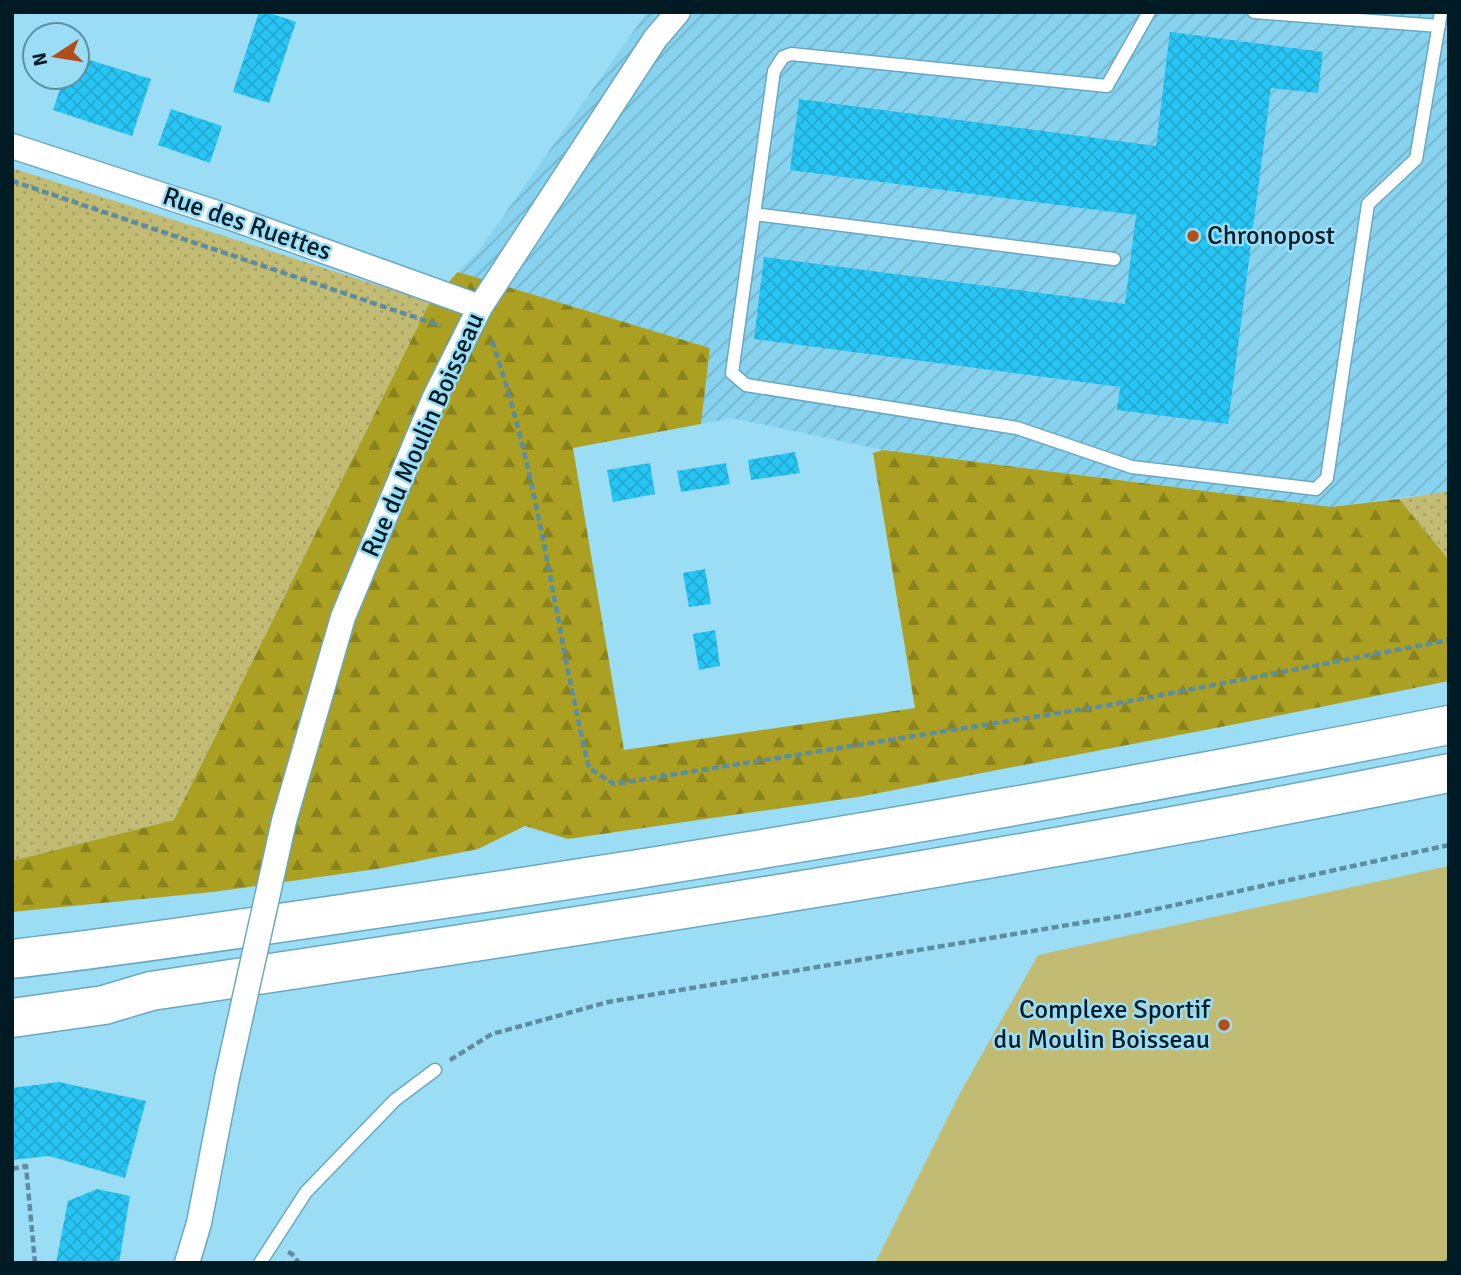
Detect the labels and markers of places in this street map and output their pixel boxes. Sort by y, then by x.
place label: Chronopost [1207,220,1335,252]
marker: Chronopost [1185,228,1201,244]
place label: Complexe Sportif du Moulin Boisseau [994,994,1211,1056]
marker: Complexe Sportif du Moulin Boisseau [1216,1017,1232,1033]

